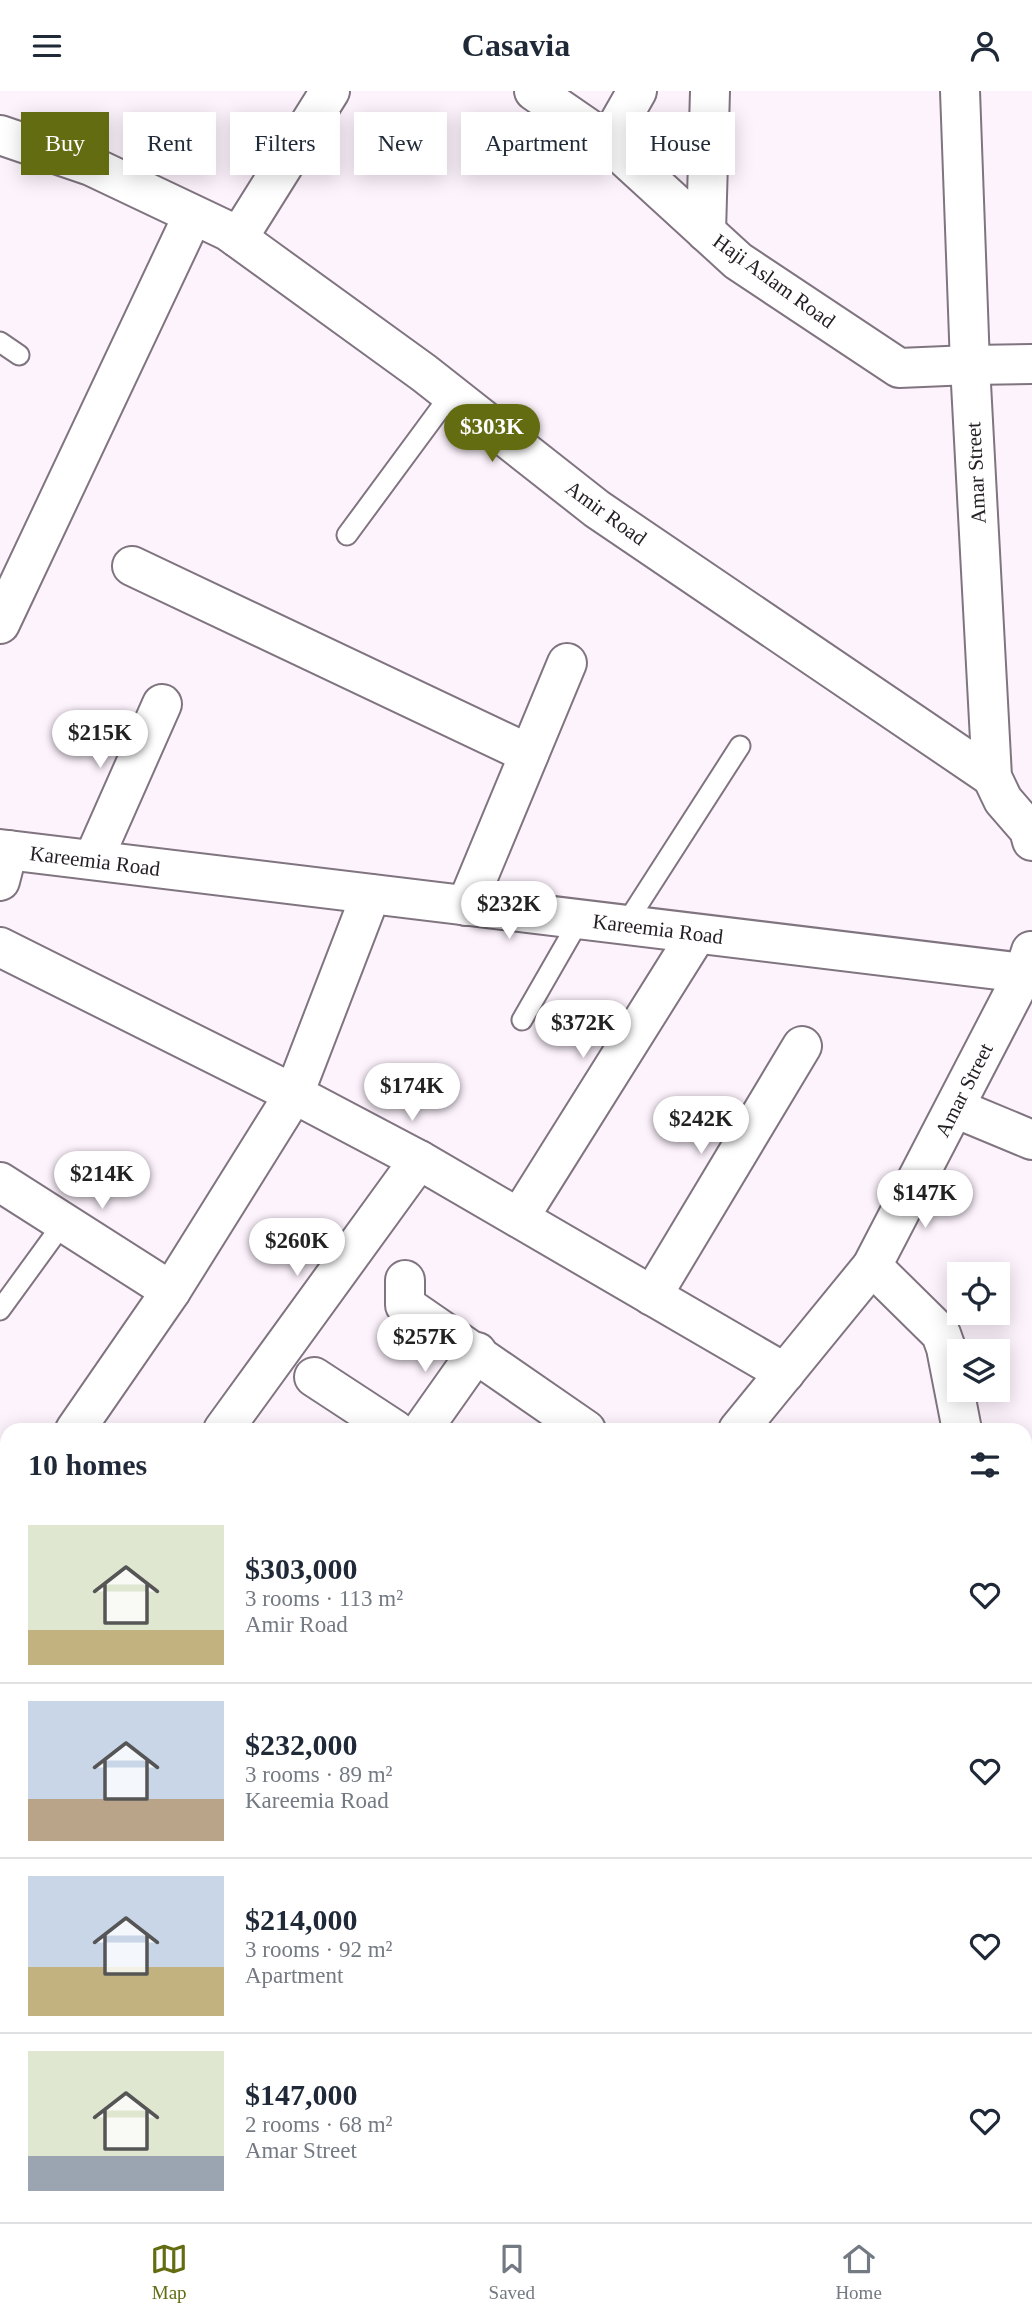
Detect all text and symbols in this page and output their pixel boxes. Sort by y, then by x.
icon: menu [28,27,66,65]
text: Casavia [462,27,570,63]
icon: person [966,27,1004,65]
chip: Buy [21,112,109,175]
chip: Rent [123,112,216,175]
chip: Filters [230,112,340,175]
chip: New [354,112,447,175]
chip: Apartment [461,112,612,175]
chip: House [626,112,735,175]
street label: Haji Aslam Road [708,229,840,334]
pin: $303K [443,405,541,464]
text: $303K [460,414,524,439]
street label: Amar Street [961,421,991,525]
street label: Amir Road [561,476,651,551]
pin: $215K [51,711,149,770]
text: $215K [68,720,132,745]
street label: Kareemia Road [28,841,162,881]
pin: $232K [460,881,558,941]
text: $232K [477,891,541,916]
street label: Kareemia Road [591,909,725,949]
pin: $372K [534,1000,632,1060]
text: $372K [551,1010,615,1035]
street label: Amar Street [930,1039,998,1141]
pin: $174K [363,1063,461,1123]
text: $174K [380,1073,444,1098]
pin: $242K [652,1097,750,1156]
text: $242K [669,1106,733,1131]
pin: $214K [53,1151,151,1211]
text: $214K [70,1161,134,1186]
pin: $147K [876,1171,974,1230]
text: $147K [893,1180,957,1205]
pin: $260K [248,1219,346,1278]
text: $260K [265,1228,329,1253]
map controls [947,1262,1010,1402]
button: locate [947,1262,1010,1325]
pin: $257K [376,1315,474,1374]
text: $257K [393,1324,457,1349]
button: layers [947,1339,1010,1402]
icon: filters [966,1446,1004,1484]
text: 10 homes [28,1448,147,1481]
text: $303,000 [245,1552,358,1585]
icon: home [84,1553,168,1637]
icon: heart [966,1576,1004,1614]
text: 3 rooms · 113 m² [245,1586,403,1611]
text: Amir Road [245,1612,348,1637]
text: $232,000 [245,1728,358,1761]
icon: home [84,1729,168,1813]
icon: heart [966,1752,1004,1790]
text: 3 rooms · 89 m² [245,1762,392,1787]
text: Kareemia Road [245,1788,389,1813]
text: $214,000 [245,1903,358,1936]
icon: home [84,1904,168,1988]
icon: heart [966,1927,1004,1965]
text: 3 rooms · 92 m² [245,1937,392,1962]
text: Apartment [245,1963,343,1988]
text: $147,000 [245,2078,358,2111]
icon: home [84,2079,168,2163]
icon: heart [966,2102,1004,2140]
text: 2 rooms · 68 m² [245,2112,392,2137]
text: Amar Street [245,2138,357,2163]
tab: Map [150,2240,188,2304]
tab: Saved [489,2240,535,2304]
tab: Home [835,2240,882,2304]

